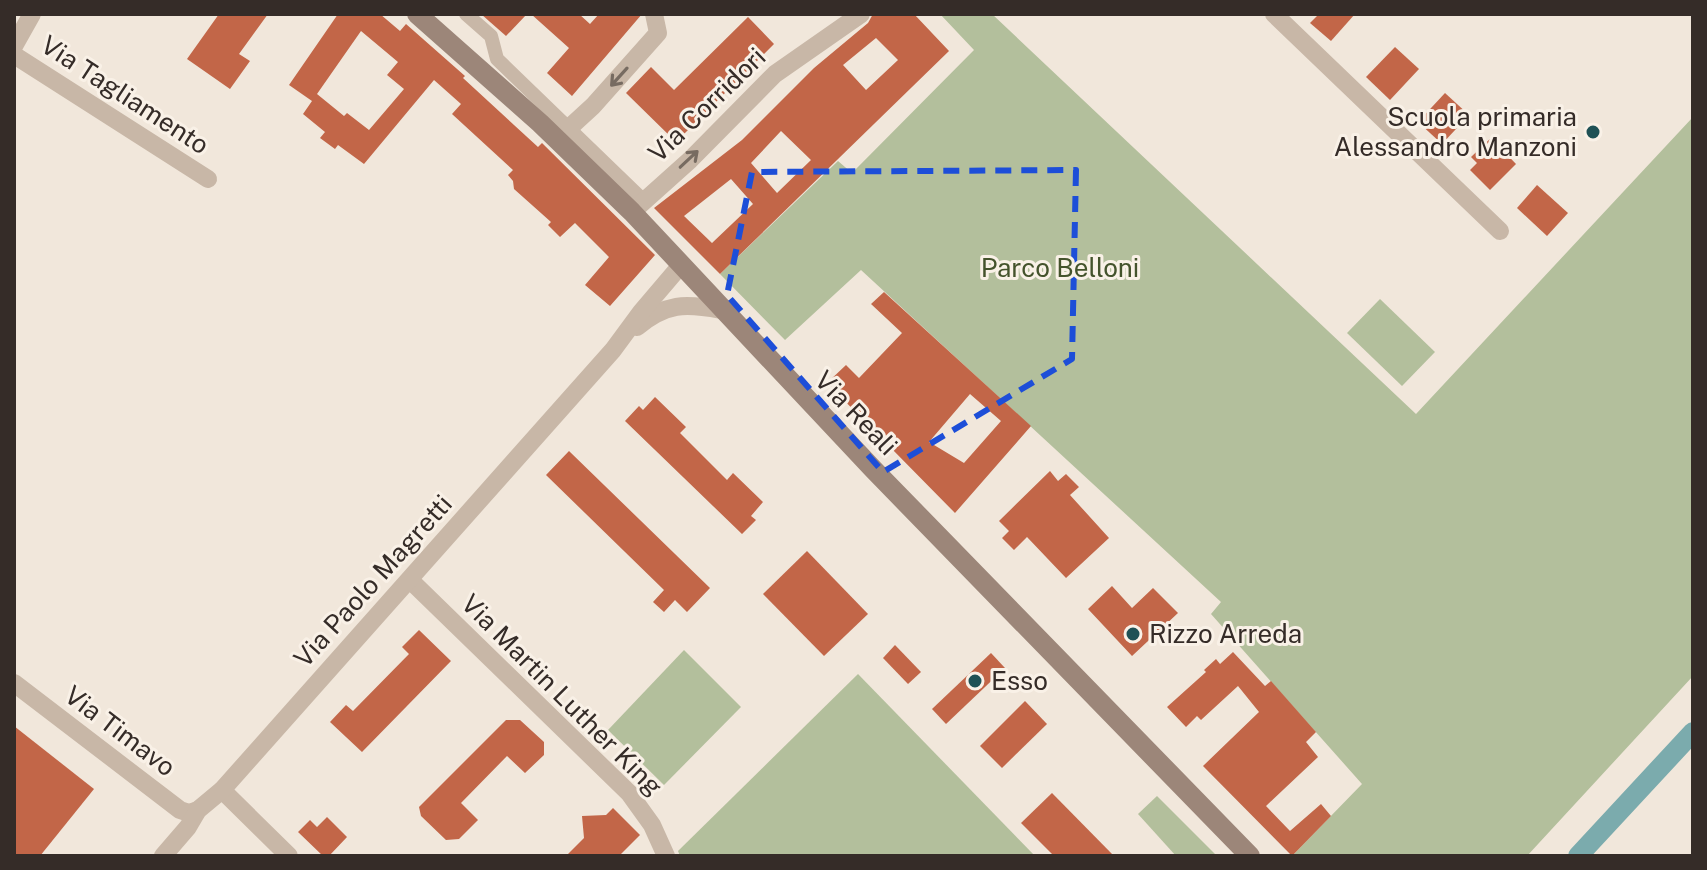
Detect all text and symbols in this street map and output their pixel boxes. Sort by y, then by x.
street label: Via Tagliamento [36,29,215,160]
street label: Via Corridori [642,41,772,168]
one-way arrow [610,66,628,86]
place label: Scuola primaria Alessandro Manzoni [1334,101,1577,162]
marker: Scuola primaria Alessandro Manzoni [1584,123,1602,141]
one-way arrow [679,151,699,169]
park label: Parco Belloni [981,252,1139,283]
street label: Via Reali [809,364,904,461]
street label: Via Paolo Magretti [287,488,458,673]
street label: Via Martin Luther King [455,588,669,802]
place label: Rizzo Arreda [1149,618,1302,649]
marker: Rizzo Arreda [1124,625,1142,643]
place label: Esso [991,665,1048,696]
marker: Esso [966,672,984,690]
street label: Via Timavo [59,679,182,782]

